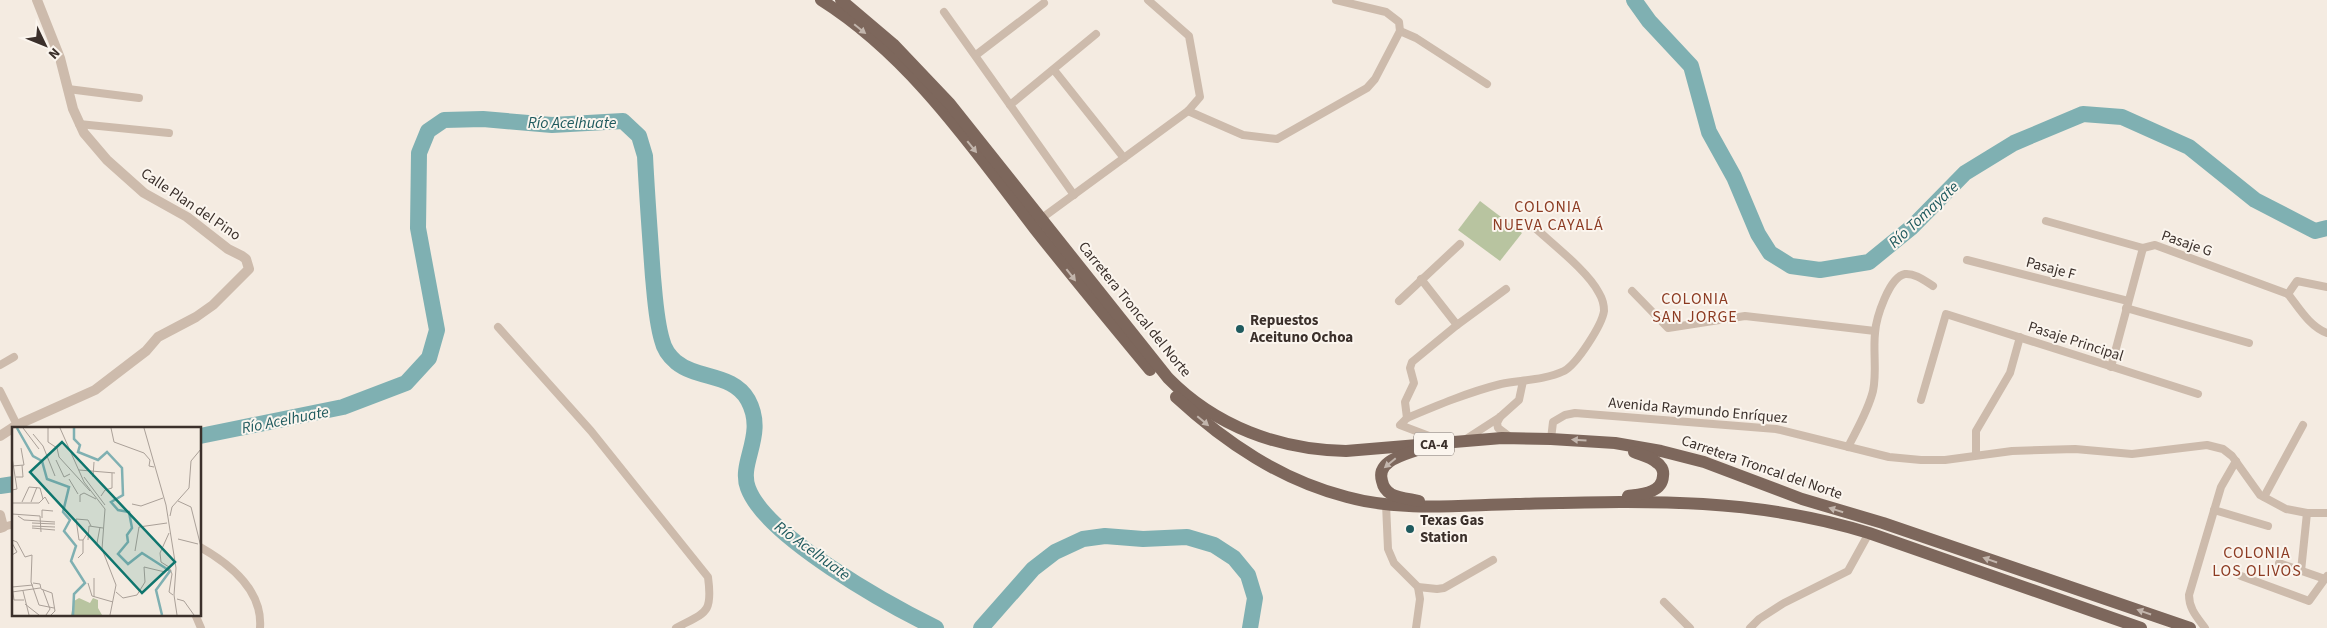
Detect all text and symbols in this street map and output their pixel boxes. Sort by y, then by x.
north arrow [20,20,70,70]
one-way arrow [853,24,866,35]
text: N [43,43,64,63]
water label: Río Acelhuate [528,112,617,134]
one-way arrow [966,140,977,153]
street label: Calle Plan del Pino [137,163,245,246]
water label: Río Tomayate [1884,176,1964,253]
district label: COLONIA NUEVA CAYALÁ [1492,196,1604,236]
street label: Pasaje G [2159,225,2215,262]
street label: Carretera Troncal del Norte [1073,237,1196,382]
street label: Pasaje F [2024,252,2079,285]
one-way arrow [1066,268,1077,281]
district label: COLONIA SAN JORGE [1652,288,1738,328]
place label: Repuestos Aceituno Ochoa [1249,310,1353,348]
street label: Pasaje Principal [2026,316,2126,367]
marker: Repuestos Aceituno Ochoa [1234,323,1246,335]
street label: Avenida Raymundo Enríquez [1607,392,1788,429]
water label: Río Acelhuate [240,401,331,439]
one-way arrow [1197,416,1210,427]
inset map [12,427,201,616]
street label: Carretera Troncal del Norte [1678,430,1845,505]
road number: CA-4 [1414,432,1454,456]
one-way arrow [1570,436,1586,444]
one-way arrow [1383,458,1396,469]
one-way arrow [1828,505,1843,513]
place label: Texas Gas Station [1420,510,1484,548]
water label: Río Acelhuate [770,516,855,586]
marker: Texas Gas Station [1404,523,1416,535]
district label: COLONIA LOS OLIVOS [2212,542,2302,582]
one-way arrow [1983,555,1998,563]
one-way arrow [2136,608,2151,616]

